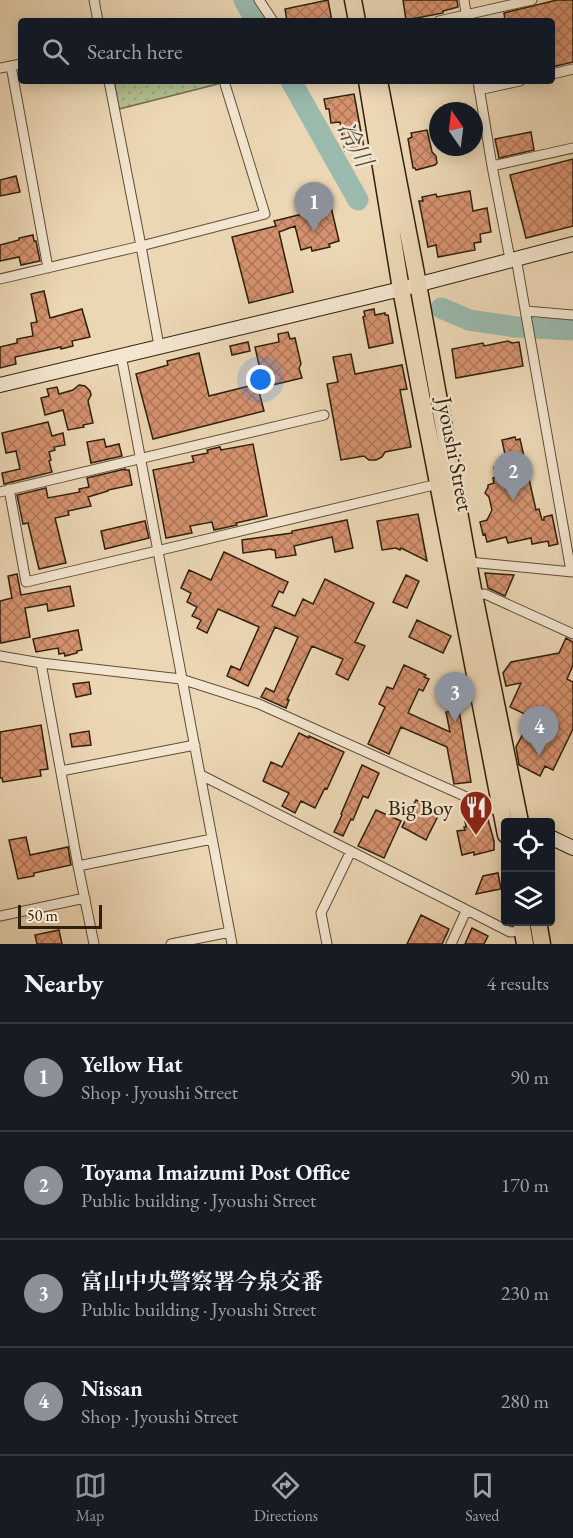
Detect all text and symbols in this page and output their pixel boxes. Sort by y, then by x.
search box [18,18,555,84]
icon: search [39,35,72,68]
text: Search here [87,37,182,66]
north arrow [429,102,483,156]
water label: 冷川 [330,115,382,175]
pin: 1 [294,182,334,232]
your location [246,365,275,394]
street label: Jyoushi Street [429,393,480,514]
pin: 2 [494,452,532,501]
pin: 3 [436,672,474,722]
pin: 4 [520,706,558,756]
restaurant icon: Big Boy [458,789,494,836]
place label: Big Boy [388,793,453,822]
map controls [501,818,555,926]
button: locate [501,818,555,872]
button: layers [501,872,555,926]
scale bar [18,902,102,929]
text: 50 m [27,905,58,926]
text: Nearby [24,966,104,1000]
text: 4 results [486,970,549,996]
text: Yellow Hat [81,1050,183,1079]
text: 1 [38,1064,49,1090]
text: 90 m [510,1064,549,1090]
text: Shop · Jyoushi Street [81,1079,238,1105]
text: Toyama Imaizumi Post Office [81,1158,350,1187]
text: 2 [38,1172,49,1198]
text: 170 m [501,1172,549,1198]
text: Public building · Jyoushi Street [81,1187,316,1213]
text: 富山中央警察署今泉交番 [81,1267,323,1296]
text: 3 [38,1280,49,1306]
text: 230 m [501,1280,549,1306]
text: Public building · Jyoushi Street [81,1296,316,1322]
text: Nissan [81,1374,143,1403]
text: 4 [38,1388,49,1414]
text: 280 m [501,1388,549,1414]
text: Shop · Jyoushi Street [81,1403,238,1429]
tab: Map [74,1469,107,1526]
tab: Directions [254,1469,318,1526]
tab: Saved [465,1469,499,1526]

